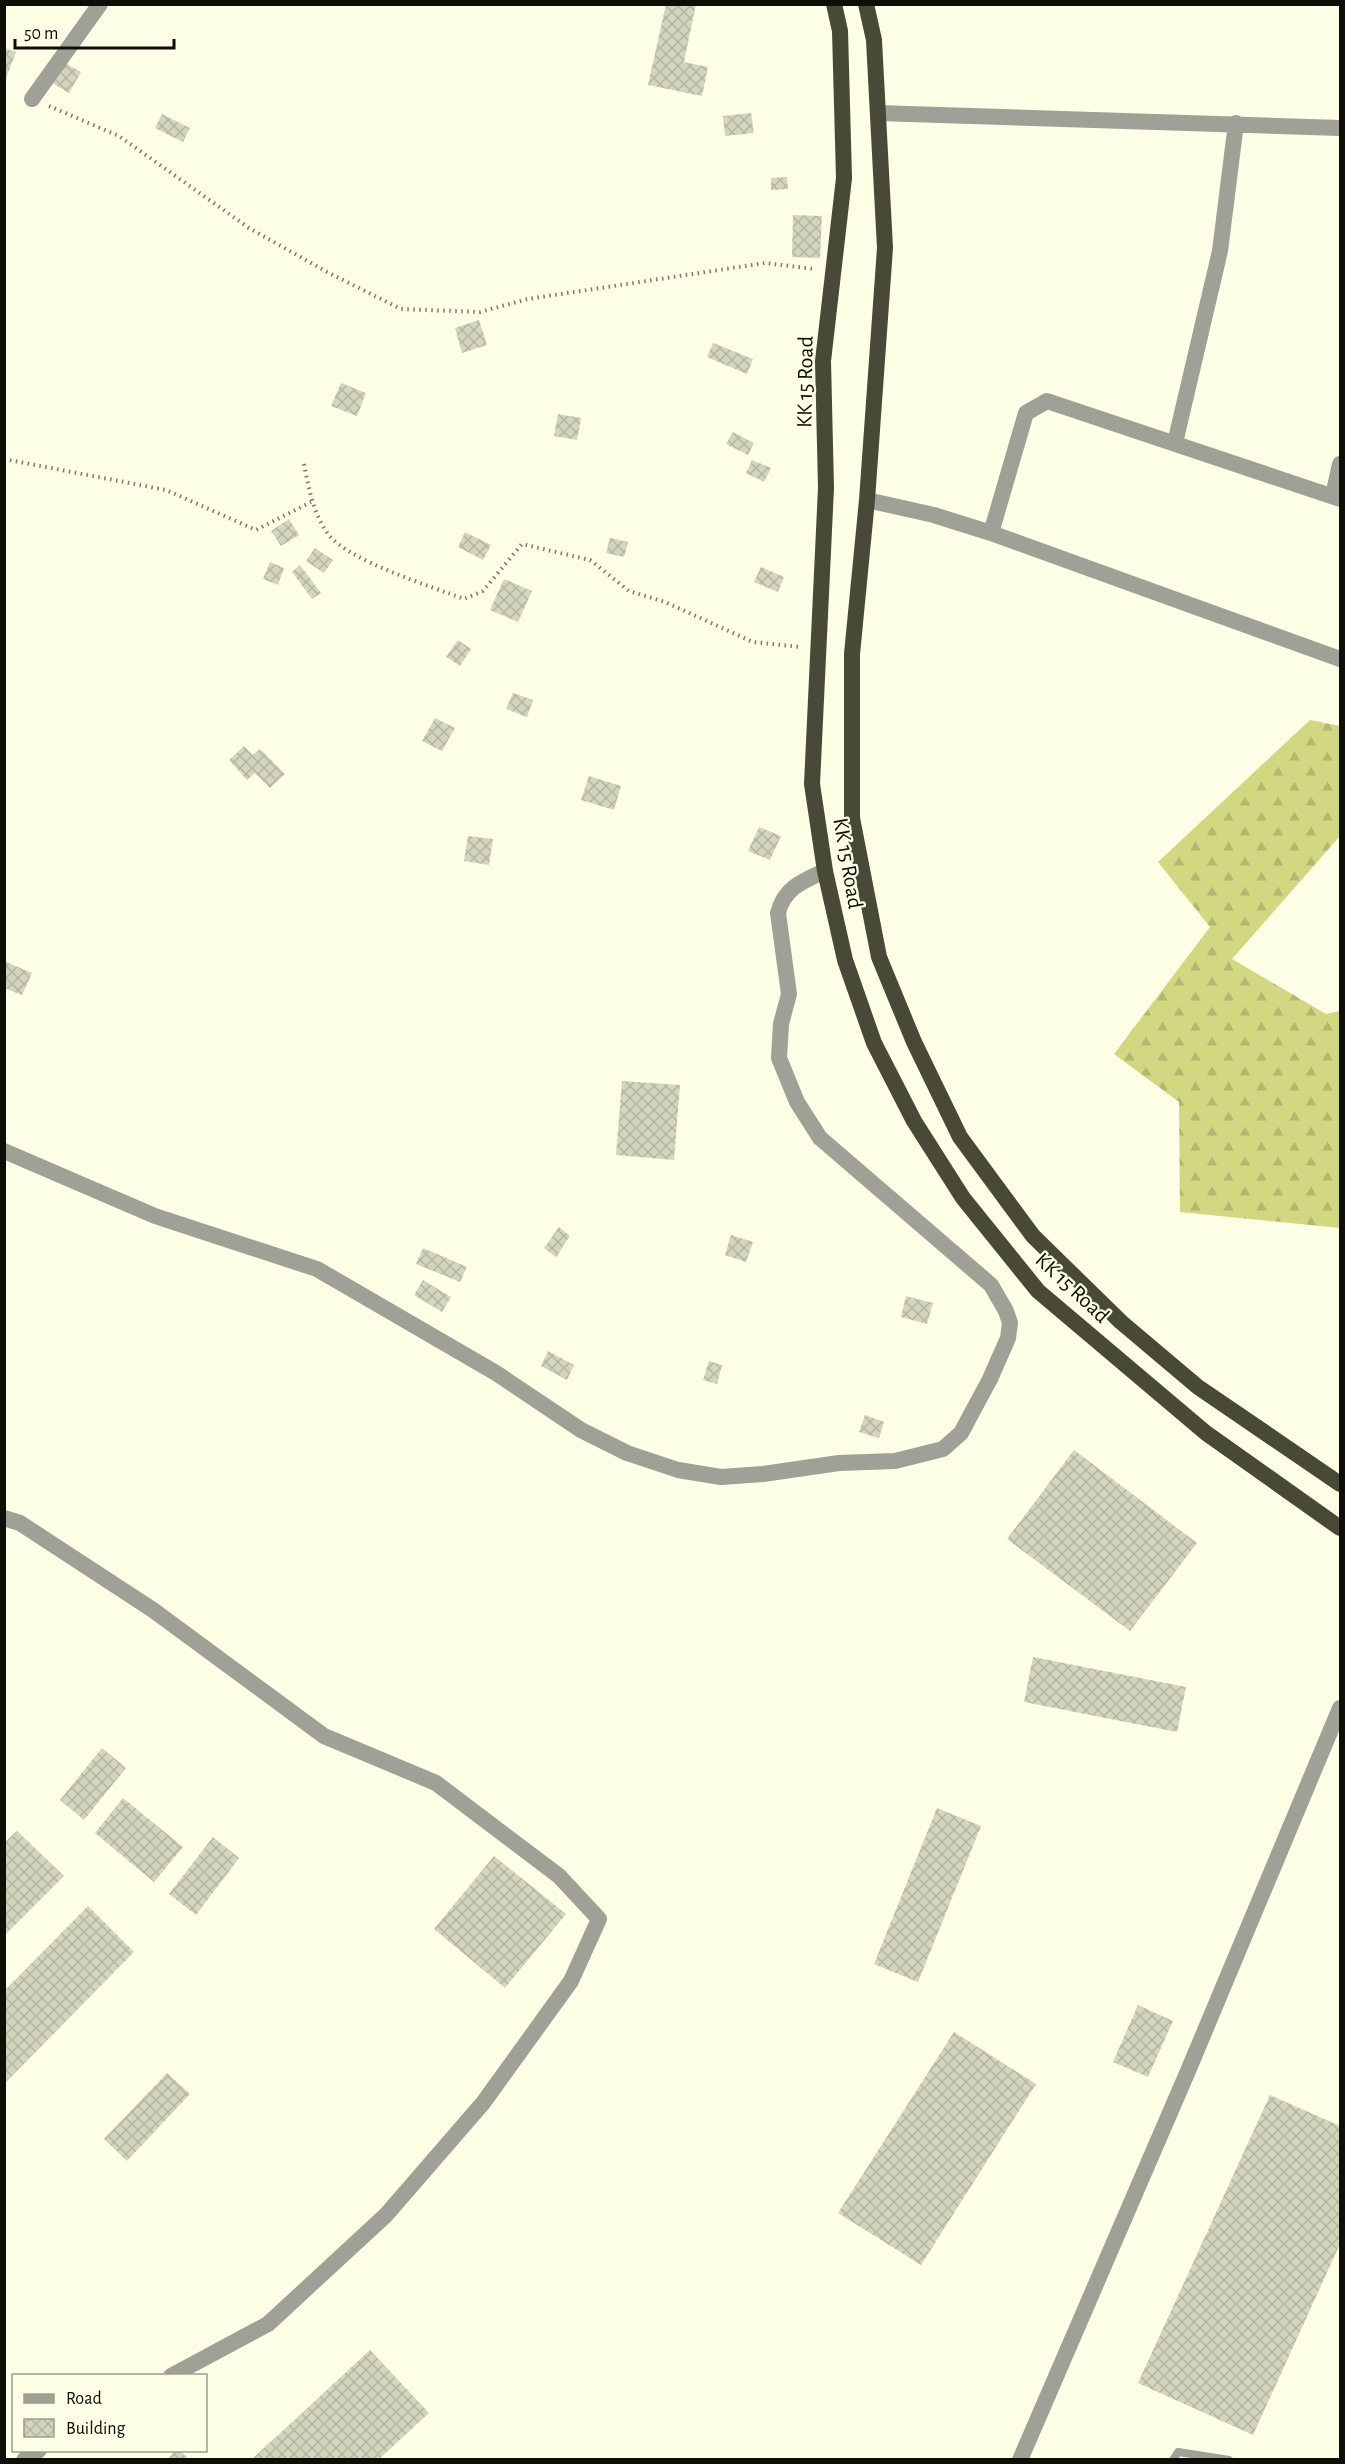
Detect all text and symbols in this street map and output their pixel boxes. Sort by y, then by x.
scale bar [15,12,174,50]
text: 50 m [24,25,58,43]
street label: KK 15 Road [793,336,817,428]
street label: KK 15 Road [829,816,867,910]
street label: KK 15 Road [1031,1248,1113,1327]
legend [12,2374,207,2452]
text: Road [66,2390,102,2408]
text: Building [66,2420,126,2438]

